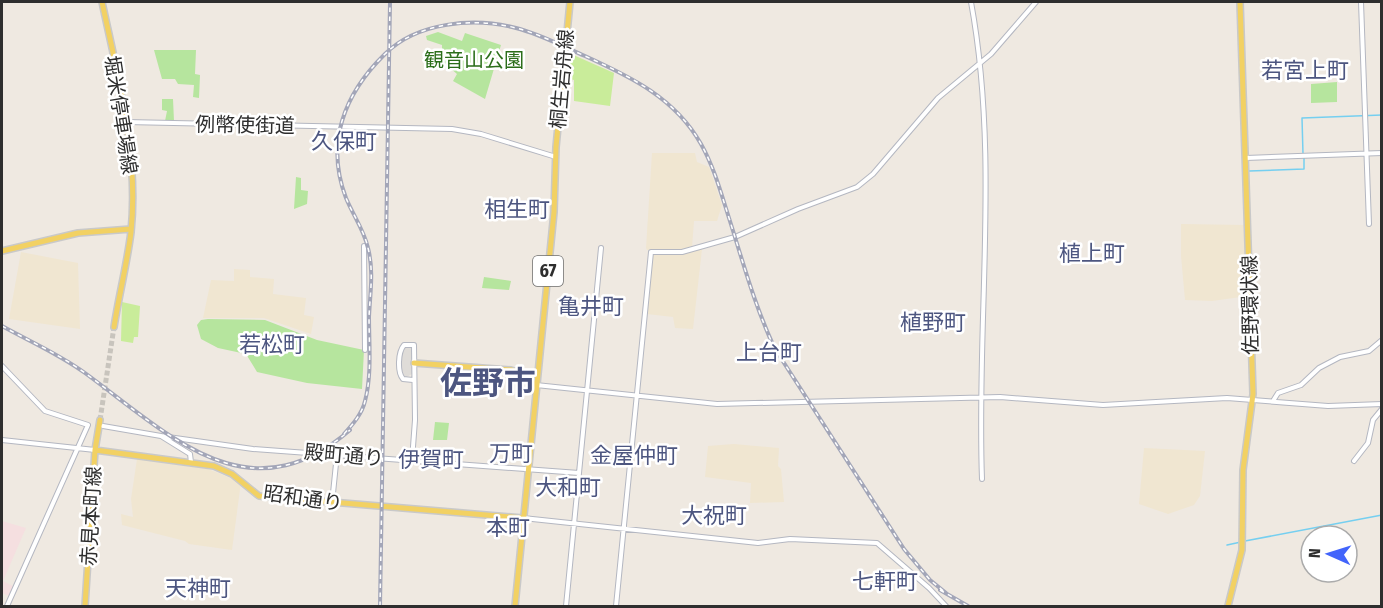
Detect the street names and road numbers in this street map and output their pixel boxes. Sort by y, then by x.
street label: 桐生岩舟線 [546,28,578,130]
street label: 堀米停車場線 [100,54,142,176]
street label: 例幣使街道 [195,112,295,138]
street label: 佐野環状線 [1237,255,1263,355]
road number: 67 [533,256,563,286]
street label: 殿町通り [303,440,385,470]
street label: 赤見本町線 [76,465,106,567]
street label: 昭和通り [262,481,344,515]

